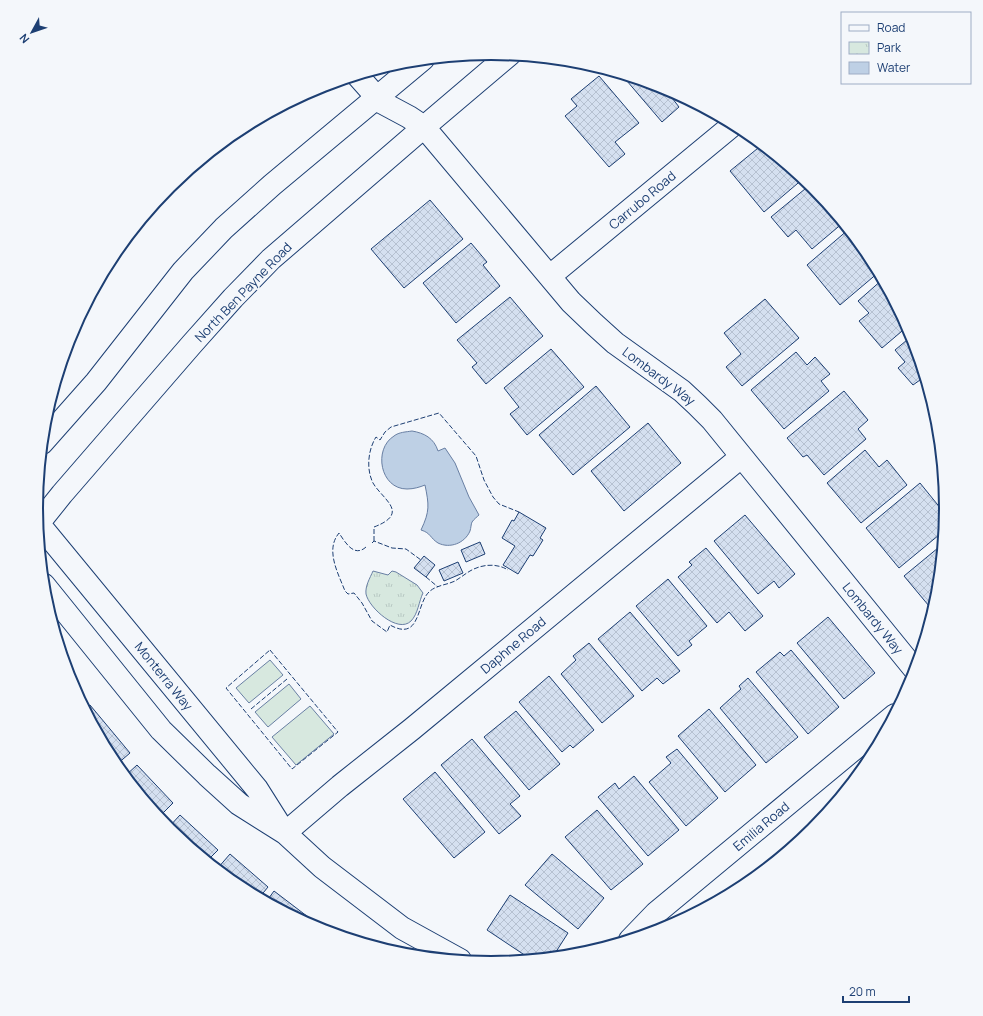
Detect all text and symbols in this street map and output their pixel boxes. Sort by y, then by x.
north arrow [12,12,52,52]
legend [841,12,971,84]
text: Road [877,19,905,36]
text: N [16,31,32,47]
text: Park [877,39,902,56]
text: Water [877,59,911,76]
street label: Carrubo Road [605,167,679,233]
street label: North Ben Payne Road [191,238,295,346]
street label: Lombardy Way [619,343,699,410]
street label: Lombardy Way [839,578,908,658]
street label: Daphne Road [477,612,549,678]
street label: Monterra Way [131,638,197,714]
street label: Emilia Road [729,797,793,855]
scale bar [843,978,909,1004]
text: 20 m [849,983,876,1000]

